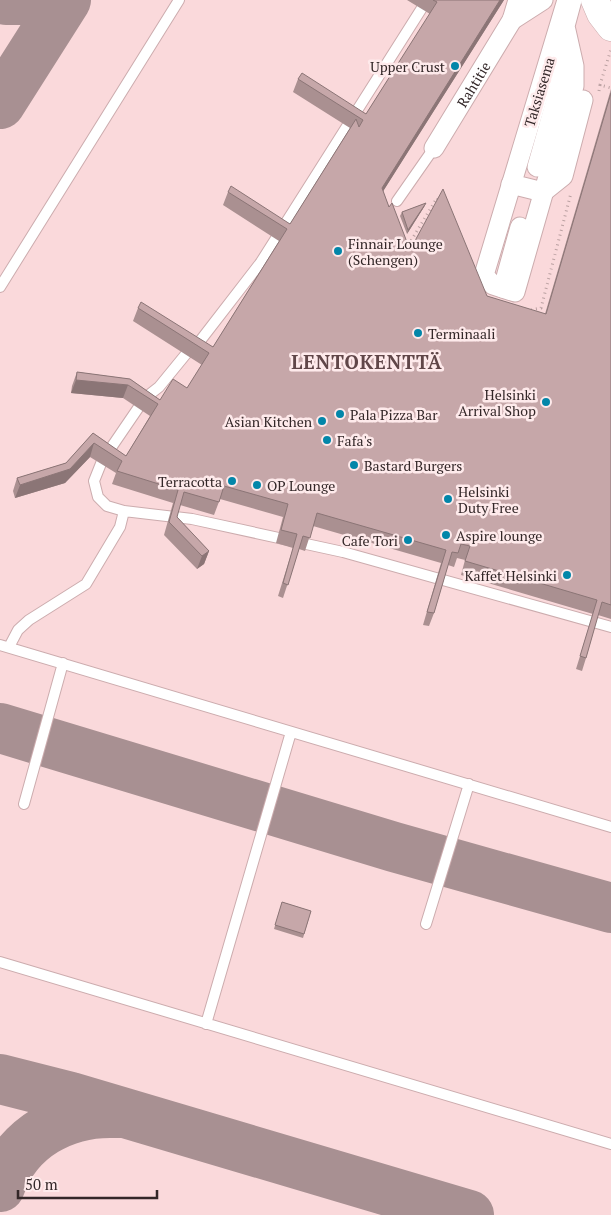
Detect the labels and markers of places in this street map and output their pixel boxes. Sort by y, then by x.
place label: Upper Crust [370,57,446,76]
marker: Upper Crust [449,60,461,72]
place label: Finnair Lounge (Schengen) [348,234,443,269]
marker: Finnair Lounge (Schengen) [332,245,344,257]
place label: Terminaali [428,324,495,343]
marker: Terminaali [412,327,424,339]
place label: Helsinki Arrival Shop [458,385,536,420]
marker: Helsinki Arrival Shop [540,396,552,408]
place label: Pala Pizza Bar [350,405,438,424]
marker: Pala Pizza Bar [334,408,346,420]
place label: Asian Kitchen [225,412,313,431]
marker: Asian Kitchen [316,415,328,427]
place label: Fafa's [337,431,372,450]
marker: Fafa's [321,434,333,446]
place label: Bastard Burgers [364,456,462,475]
marker: Bastard Burgers [348,459,360,471]
place label: Terracotta [158,472,222,491]
marker: Terracotta [226,475,238,487]
place label: OP Lounge [267,476,335,495]
marker: OP Lounge [251,479,263,491]
place label: Helsinki Duty Free [458,482,519,517]
marker: Helsinki Duty Free [442,493,454,505]
place label: Aspire lounge [456,526,542,545]
marker: Aspire lounge [440,529,452,541]
place label: Cafe Tori [342,531,398,550]
marker: Cafe Tori [402,534,414,546]
place label: Kaffet Helsinki [464,566,557,585]
marker: Kaffet Helsinki [561,569,573,581]

